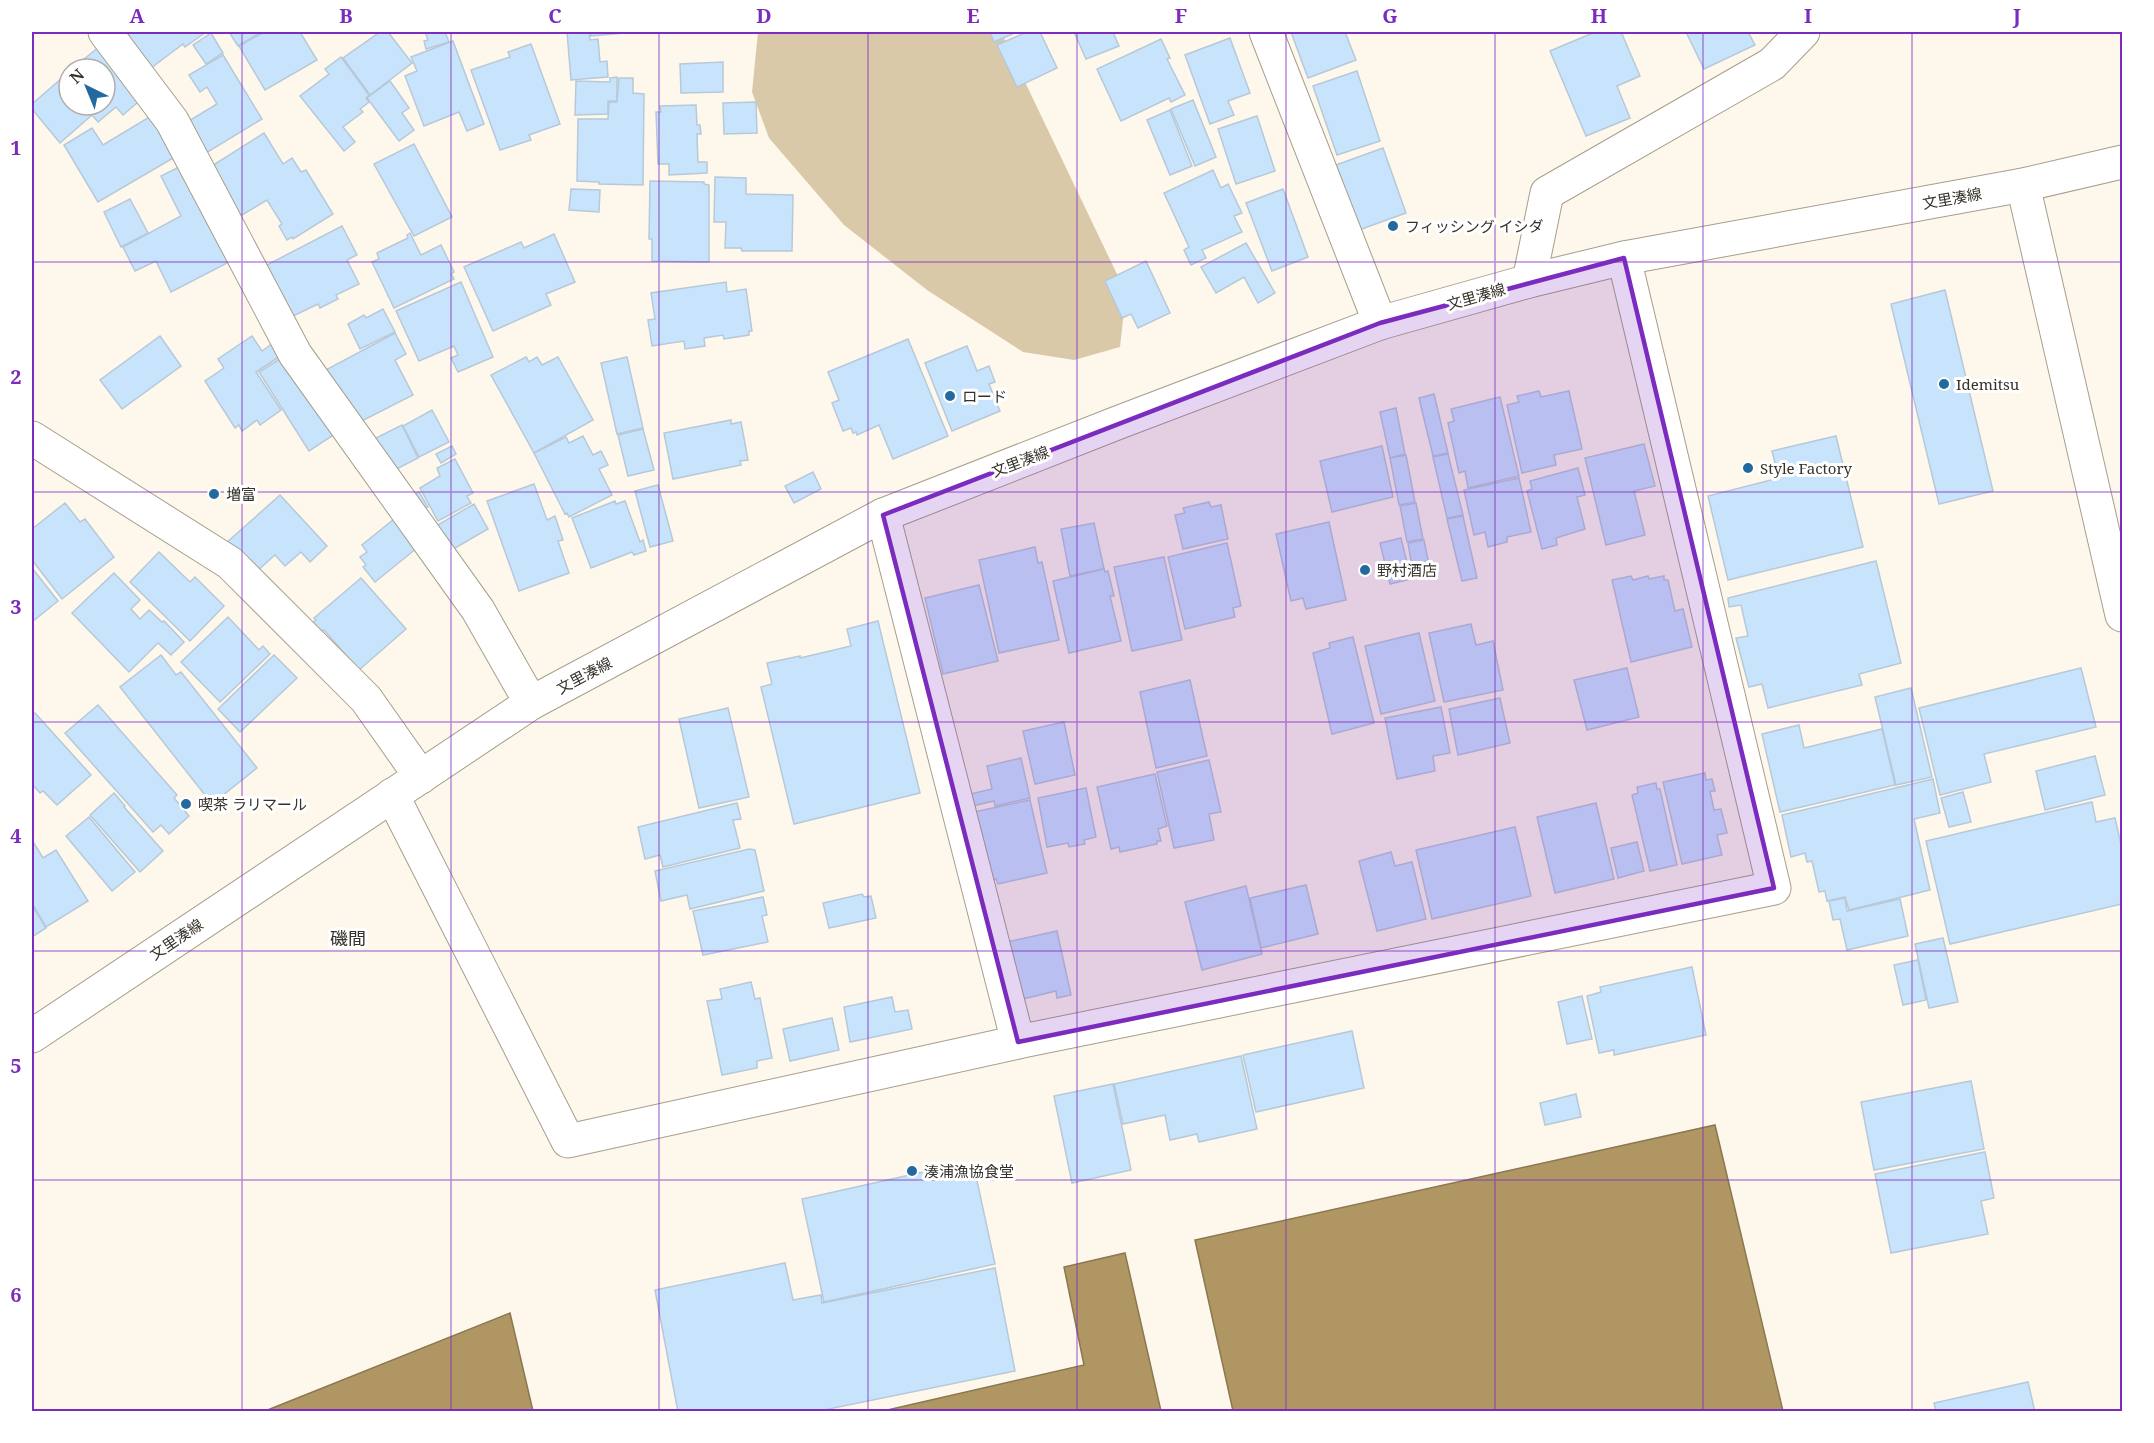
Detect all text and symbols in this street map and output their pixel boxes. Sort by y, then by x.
text: A [129,2,145,29]
text: B [339,2,353,29]
text: C [548,2,562,29]
text: D [756,2,772,29]
text: E [966,2,980,29]
text: F [1175,2,1187,29]
text: G [1382,2,1398,29]
text: H [1591,2,1607,29]
text: I [1804,2,1812,29]
text: J [2012,2,2021,29]
north arrow [57,57,117,117]
text: N [65,63,89,88]
text: 1 [10,134,22,161]
street label: 文里湊線 [1921,183,1983,213]
place label: フィッシング イシダ [1405,216,1544,236]
marker: フィッシング イシダ [1386,219,1400,233]
street label: 文里湊線 [1444,278,1508,314]
text: 2 [10,363,22,390]
place label: Idemitsu [1956,374,2020,394]
marker: Idemitsu [1937,377,1951,391]
place label: ロード [962,386,1007,406]
marker: ロード [943,389,957,403]
street label: 文里湊線 [988,441,1052,481]
place label: Style Factory [1760,458,1853,478]
marker: Style Factory [1741,461,1755,475]
place label: 増富 [226,484,256,504]
marker: 増富 [207,487,221,501]
place label: 野村酒店 [1377,560,1437,580]
marker: 野村酒店 [1358,563,1372,577]
text: 3 [10,593,22,620]
street label: 文里湊線 [553,652,615,698]
place label: 喫茶 ラリマール [198,794,307,814]
marker: 喫茶 ラリマール [179,797,193,811]
text: 4 [10,822,22,849]
street label: 文里湊線 [146,914,206,964]
district label: 磯間 [330,926,366,950]
text: 5 [10,1052,22,1079]
place label: 湊浦漁協食堂 [924,1161,1014,1181]
marker: 湊浦漁協食堂 [905,1164,919,1178]
text: 6 [10,1281,22,1308]

